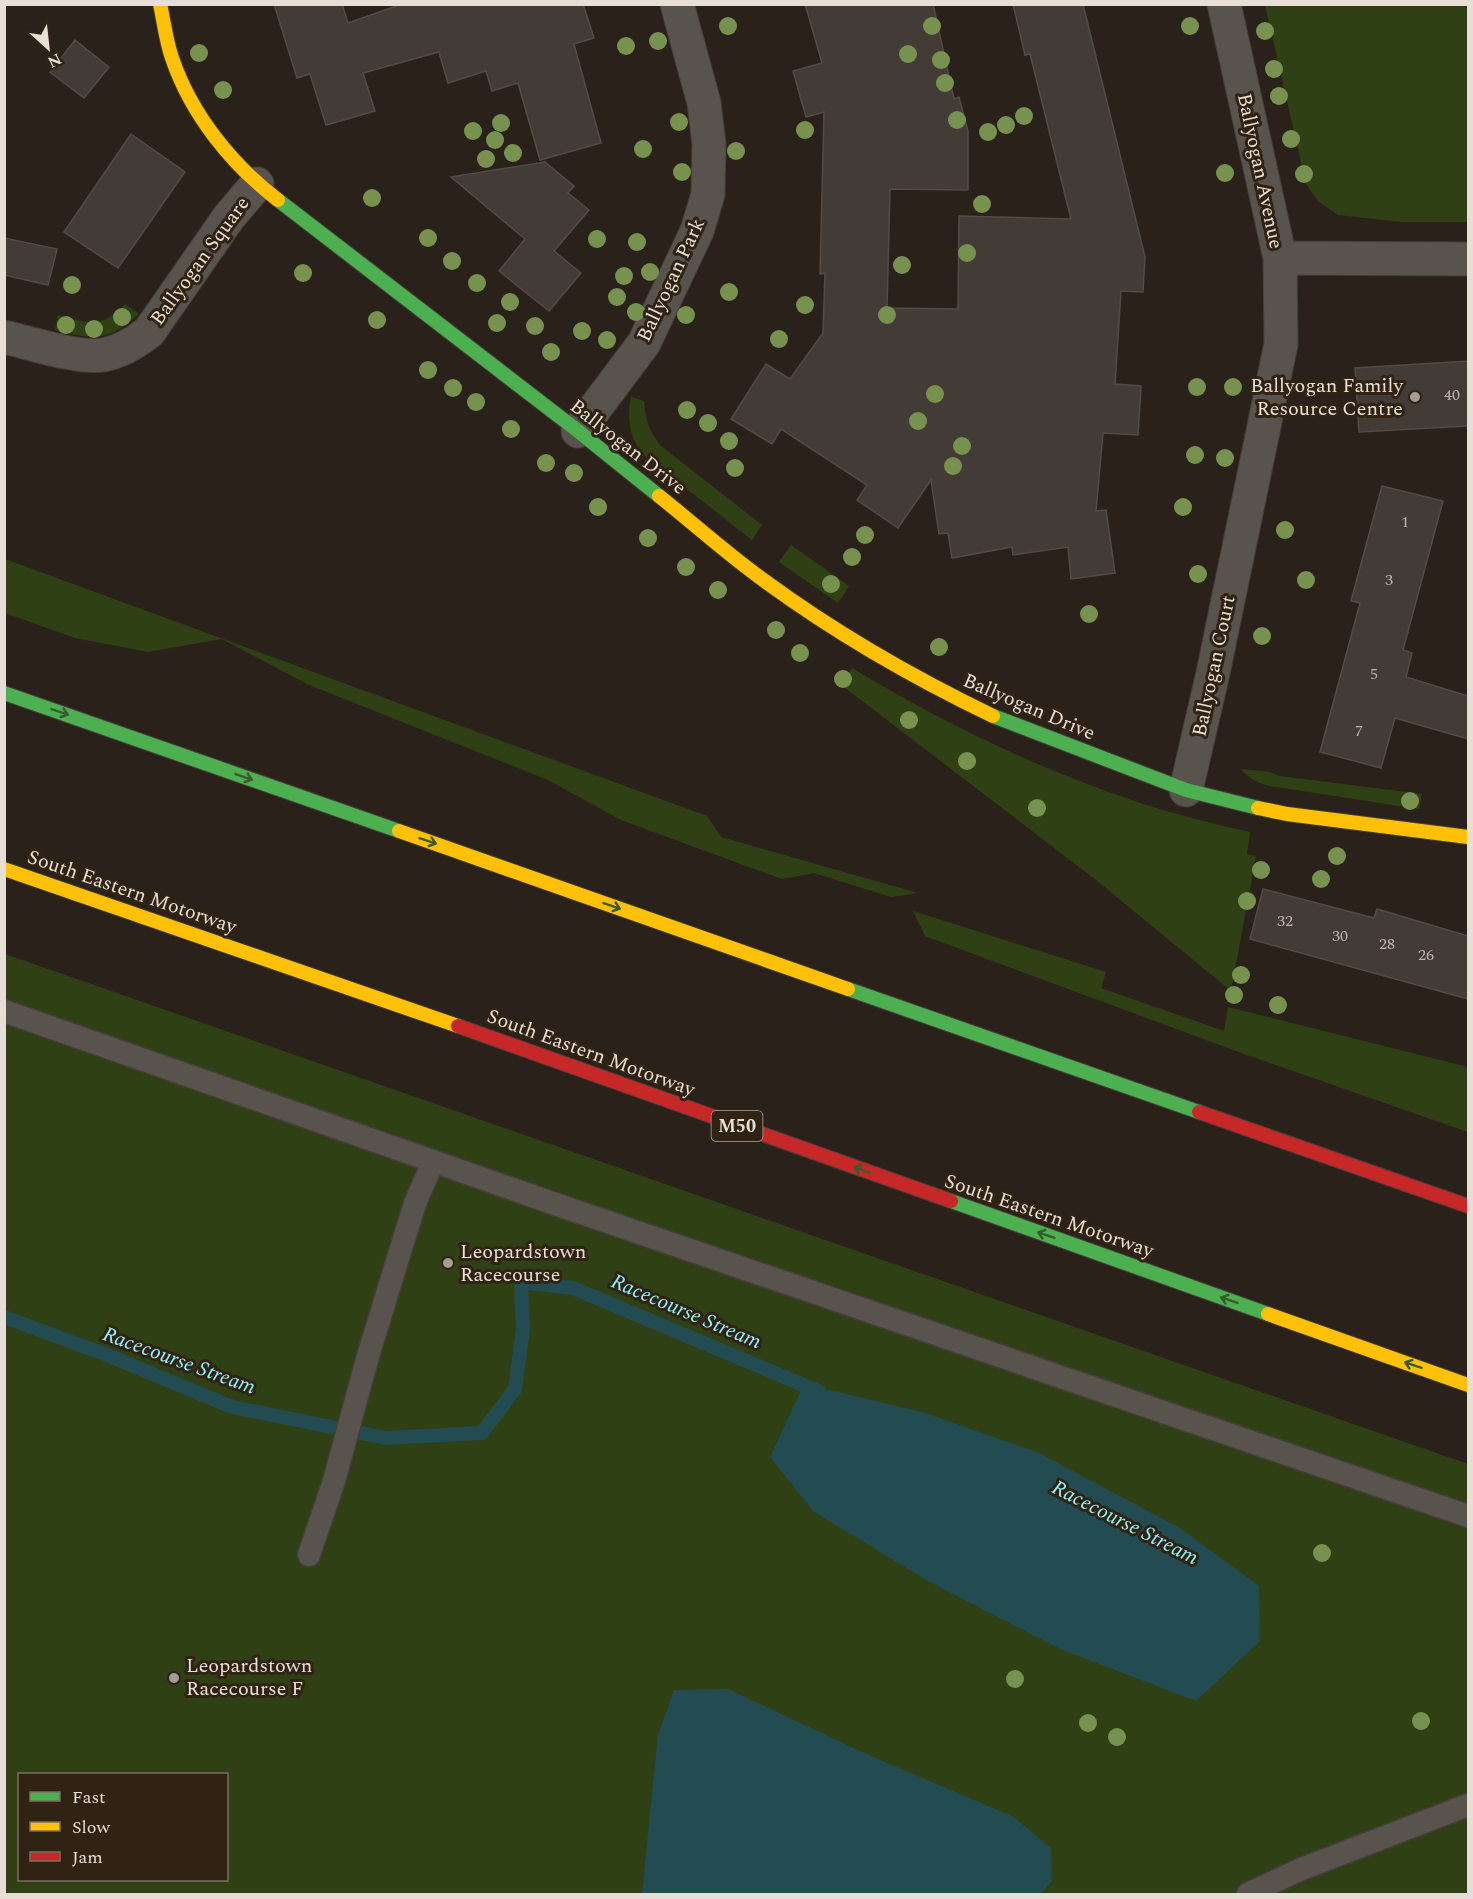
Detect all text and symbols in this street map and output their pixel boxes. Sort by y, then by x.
north arrow [18,18,78,78]
text: N [43,47,66,74]
street label: Ballyogan Avenue [1229,91,1291,251]
street label: Ballyogan Square [143,190,257,332]
street label: Ballyogan Park [629,213,713,347]
place label: Ballyogan Family Resource Centre [1250,371,1404,424]
house number: 40 [1444,383,1460,407]
marker: Ballyogan Family Resource Centre [1408,390,1422,404]
street label: Ballyogan Drive [563,392,693,502]
house number: 1 [1401,510,1409,534]
house number: 3 [1385,568,1393,592]
street label: Ballyogan Court [1184,593,1244,739]
house number: 5 [1370,662,1378,686]
street label: Ballyogan Drive [958,666,1100,748]
one-way arrow [50,708,69,719]
house number: 7 [1355,719,1363,743]
one-way arrow [234,772,253,783]
one-way arrow [418,837,437,848]
street label: South Eastern Motorway [23,842,242,942]
one-way arrow [602,901,621,912]
house number: 32 [1277,909,1293,933]
house number: 30 [1332,924,1348,948]
house number: 28 [1379,932,1395,956]
house number: 26 [1418,943,1434,967]
street label: South Eastern Motorway [483,1001,701,1105]
road number: M50 [712,1111,762,1141]
one-way arrow [853,1164,872,1175]
street label: South Eastern Motorway [940,1166,1159,1266]
one-way arrow [1037,1229,1056,1240]
place label: Leopardstown Racecourse [460,1237,586,1290]
marker: Leopardstown Racecourse [441,1256,455,1270]
water label: Racecourse Stream [606,1266,766,1358]
one-way arrow [1221,1294,1239,1305]
water label: Racecourse Stream [98,1318,260,1404]
one-way arrow [1404,1359,1423,1370]
water label: Racecourse Stream [1046,1472,1204,1574]
place label: Leopardstown Racecourse F [186,1651,312,1704]
marker: Leopardstown Racecourse F [167,1671,181,1685]
legend [18,1773,228,1881]
text: Fast [72,1784,105,1811]
text: Slow [72,1814,111,1841]
text: Jam [72,1844,103,1871]

